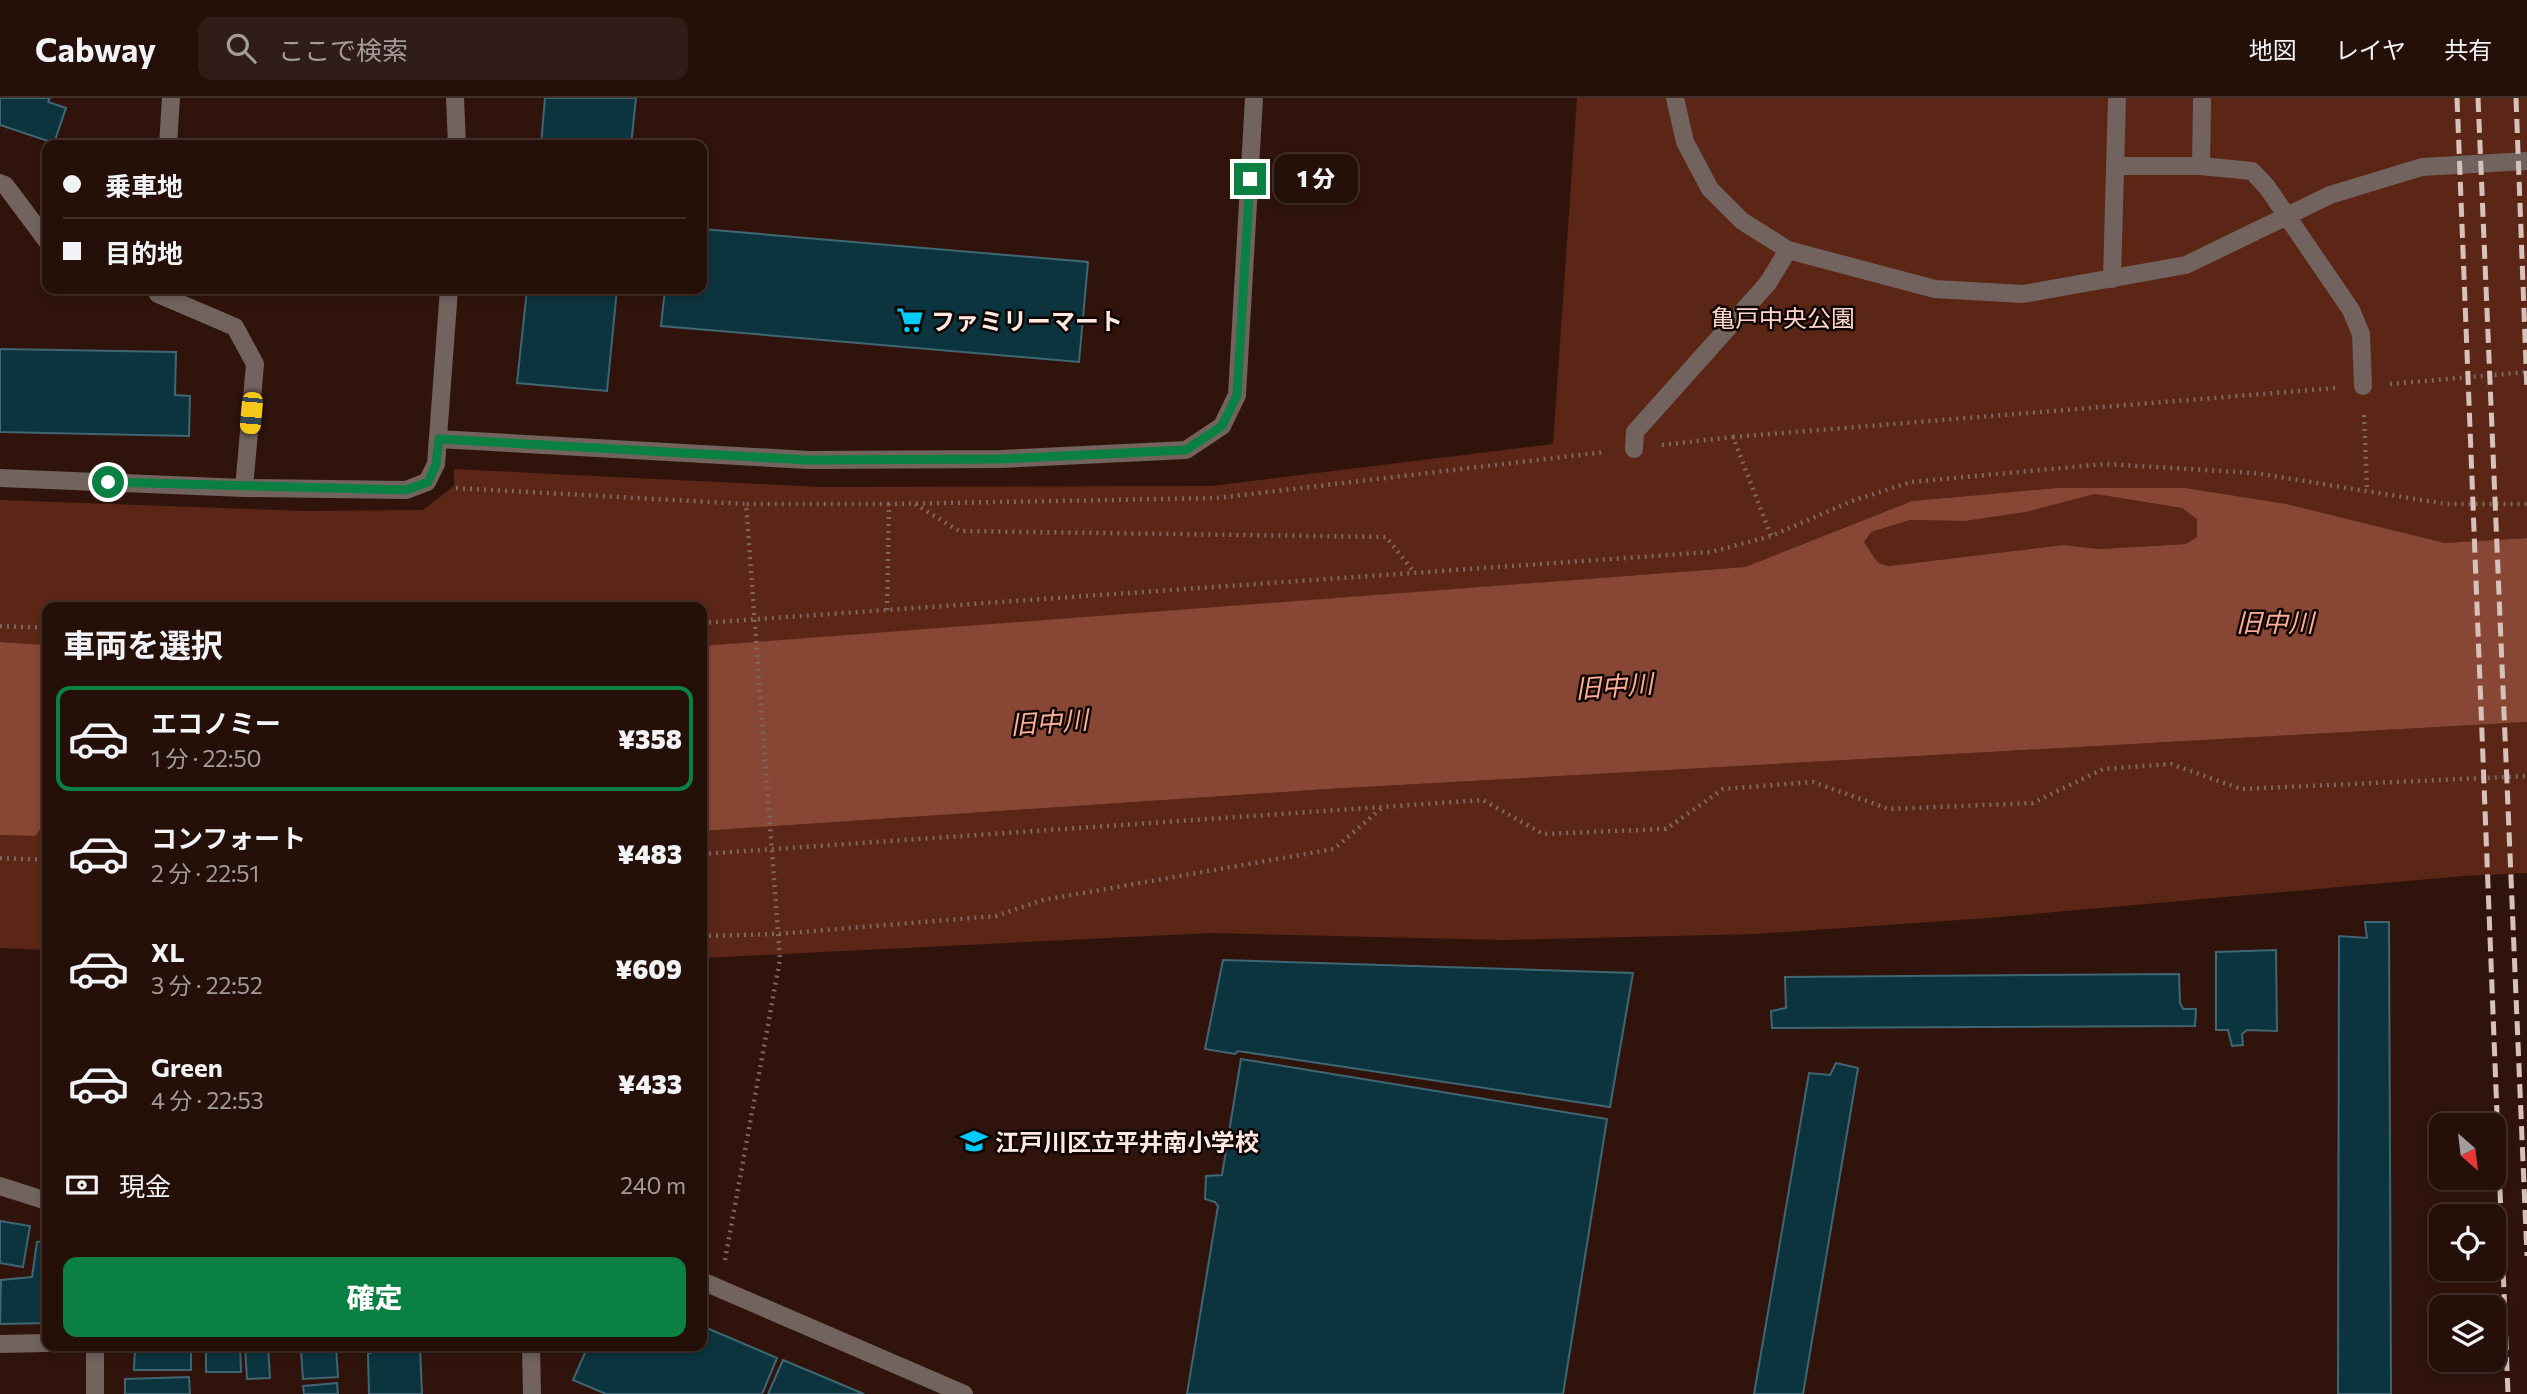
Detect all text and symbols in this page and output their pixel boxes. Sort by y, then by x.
search box [198,17,688,80]
text: Cabway [35,28,156,69]
icon: search [222,29,260,67]
text: ここで検索 [278,34,408,65]
text: 地図 [2249,35,2297,64]
text: レイヤ [2335,35,2406,64]
text: 共有 [2444,35,2492,64]
callout: 1 分 [1274,154,1358,204]
route end [1234,163,1266,195]
text: 1 分 [1297,164,1335,192]
text: 乗車地 [105,170,183,201]
text: 目的地 [105,237,183,268]
park label: 亀戸中央公園 [1711,303,1855,332]
supermarket icon: ファミリーマート [895,305,925,335]
place label: ファミリーマート [931,306,1123,335]
car [239,391,264,435]
route start [92,466,124,498]
water label: 旧中川 [2236,606,2317,637]
text: 車両を選択 [63,624,223,664]
water label: 旧中川 [1574,667,1657,703]
water label: 旧中川 [1009,703,1092,739]
icon: car [67,707,130,770]
text: エコノミー [151,707,281,738]
text: ¥358 [618,723,682,754]
text: 1 分 · 22:50 [151,744,262,772]
icon: car [67,822,130,885]
text: コンフォート [151,822,306,853]
text: ¥483 [617,838,682,869]
text: 2 分 · 22:51 [151,859,259,887]
text: XL [151,936,185,967]
icon: car [67,937,130,1000]
text: ¥609 [615,953,682,984]
text: 3 分 · 22:52 [151,971,263,999]
text: Green [151,1051,223,1082]
icon: car [67,1052,130,1115]
text: ¥433 [618,1068,682,1099]
text: 4 分 · 22:53 [151,1086,264,1114]
north arrow [2429,1113,2506,1190]
map controls [2429,1113,2506,1372]
school or university icon: 江戸川区立平井南小学校 [959,1126,989,1156]
place label: 江戸川区立平井南小学校 [995,1127,1259,1156]
icon: cash [63,1166,101,1204]
text: 現金 [119,1170,171,1201]
text: 240 m [620,1171,686,1199]
button: locate [2429,1204,2506,1281]
button: 確定 [63,1257,686,1337]
button: layers [2429,1295,2506,1372]

